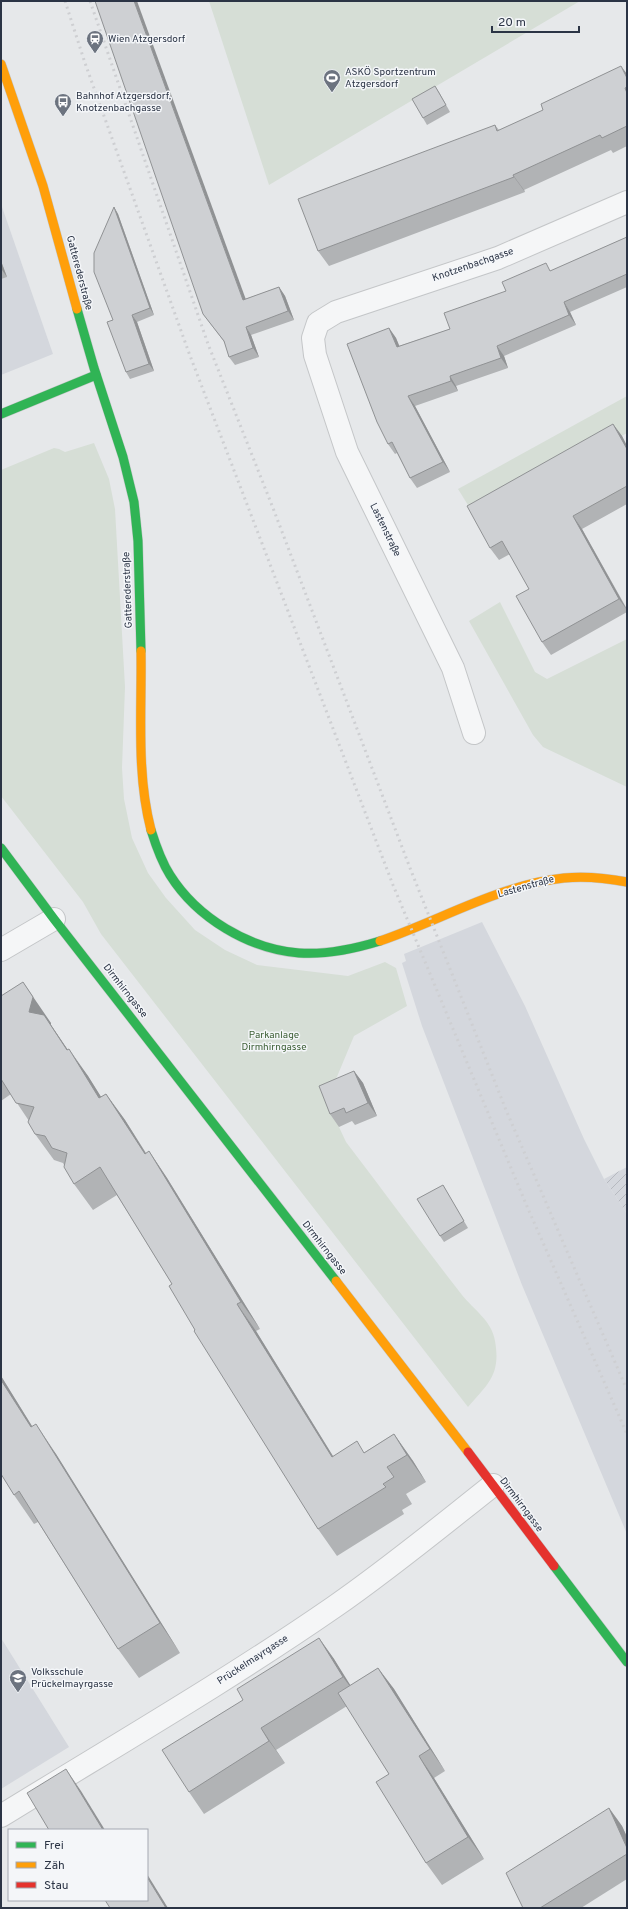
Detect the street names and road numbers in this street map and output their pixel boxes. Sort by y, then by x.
street label: Gatterederstraße [63,234,95,312]
street label: Knotzenbachgasse [431,245,515,285]
street label: Lastenstraße [366,501,404,559]
street label: Gatterederstraße [120,551,136,629]
street label: Lastenstraße [496,873,556,901]
street label: Dirmhirngasse [100,961,150,1021]
street label: Dirmhirngasse [299,1218,349,1278]
street label: Dirmhirngasse [496,1475,546,1535]
street label: Prückelmayrgasse [215,1632,291,1688]

